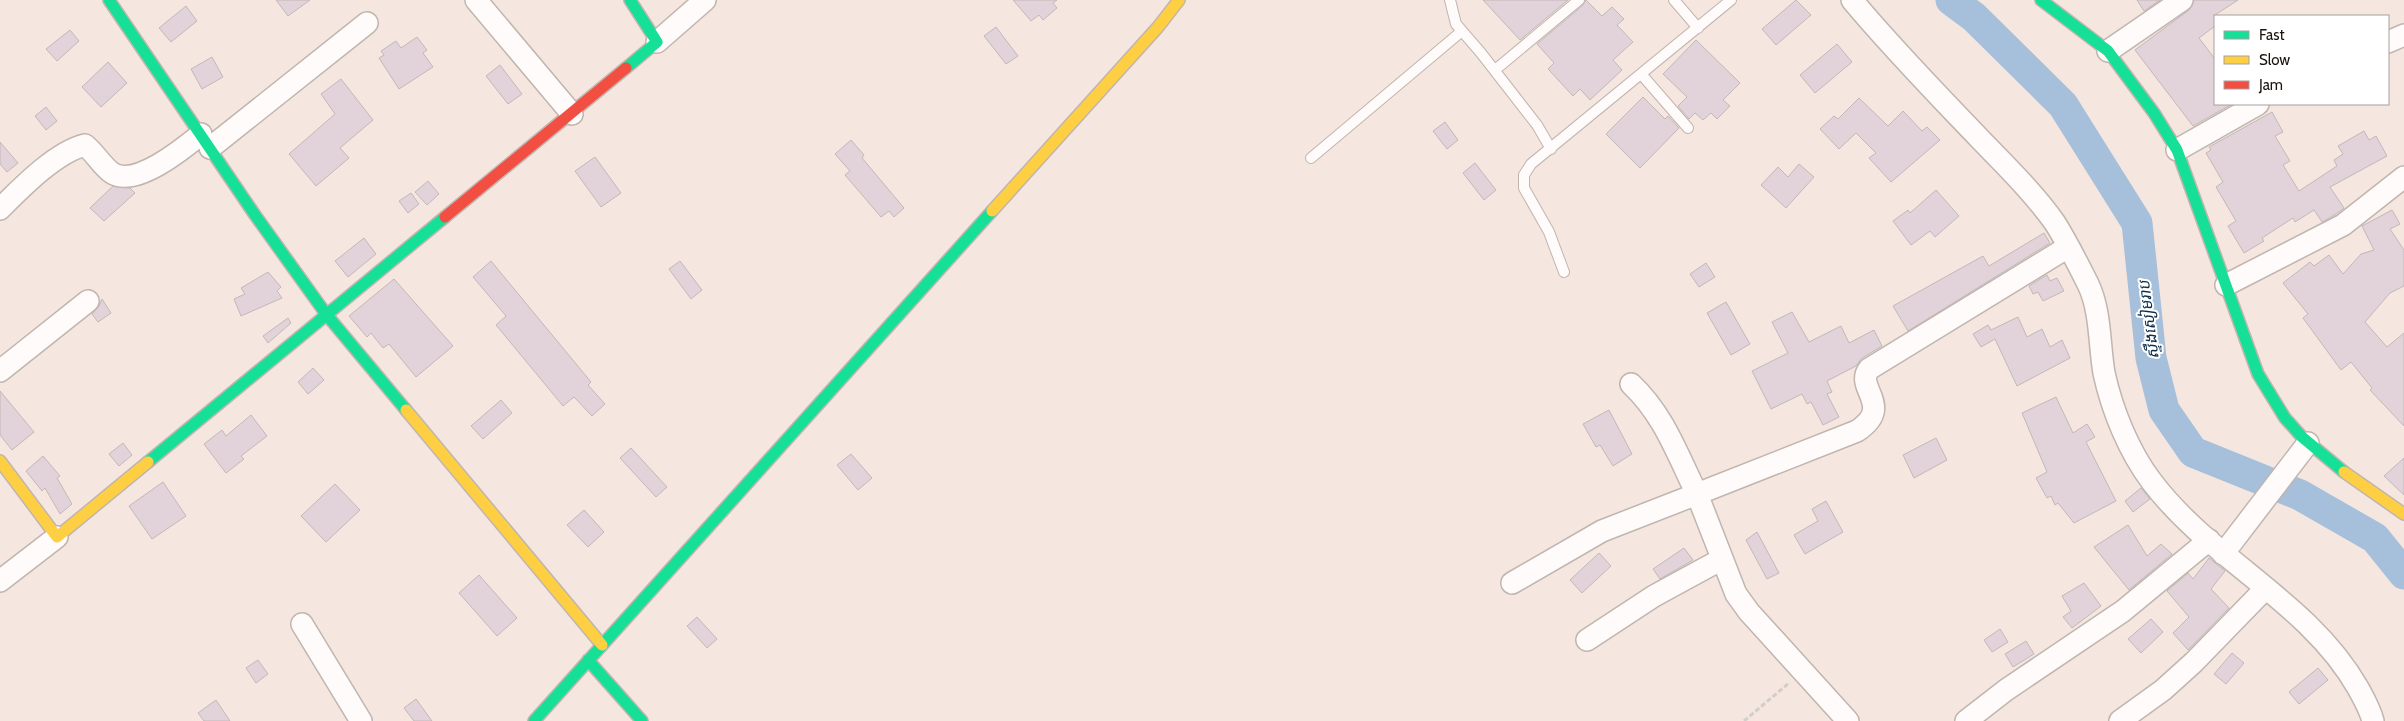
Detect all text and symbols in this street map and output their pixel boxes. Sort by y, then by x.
legend [2214,15,2389,105]
text: Fast [2259,26,2284,44]
text: Slow [2259,51,2290,69]
text: Jam [2258,76,2283,94]
water label: ស្ទឹងសៀមរាប [2133,278,2163,361]

